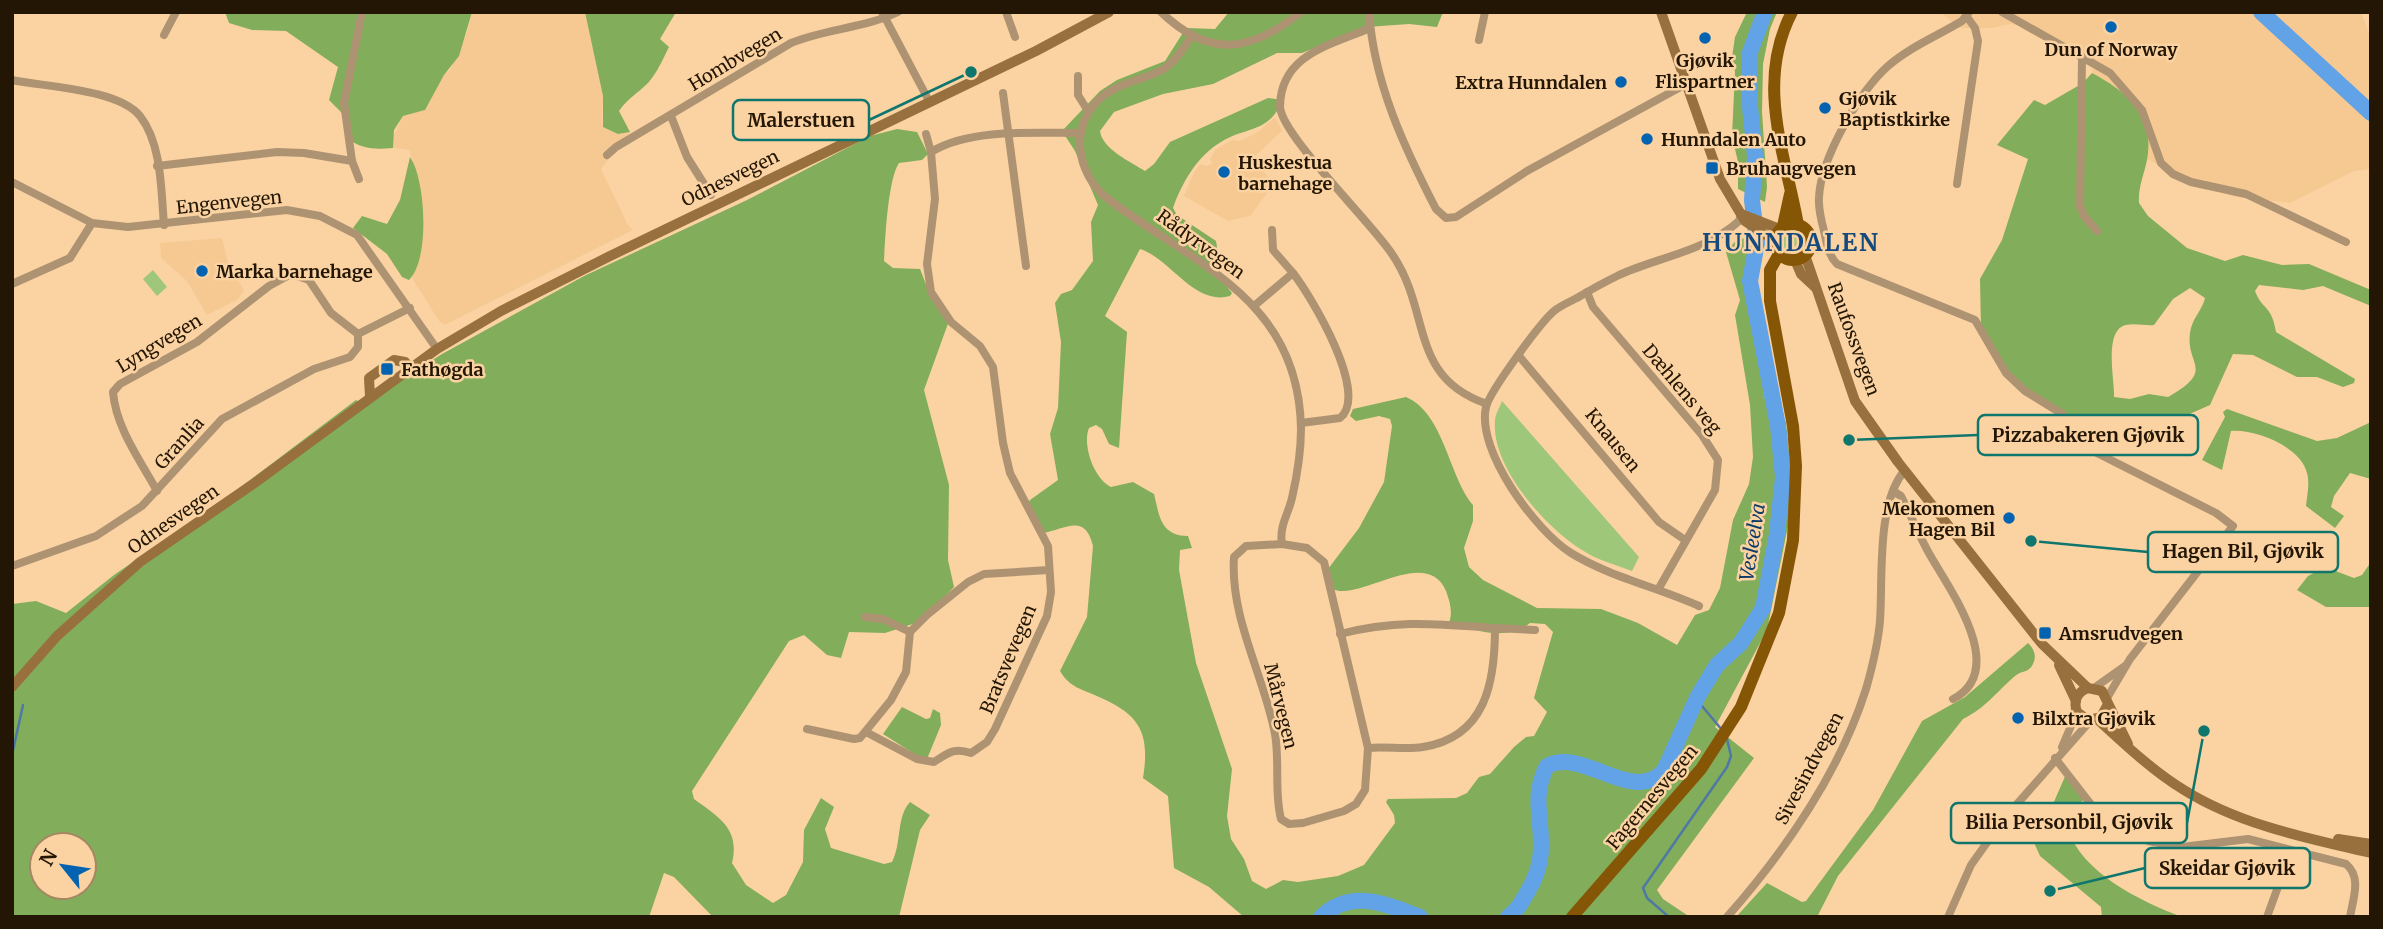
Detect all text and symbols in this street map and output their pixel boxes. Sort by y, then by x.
marker: Dun of Norway [2103,19,2119,35]
street label: Hombvegen [684,22,786,96]
marker: Gjøvik Flispartner [1697,30,1713,46]
place label: Dun of Norway [2044,38,2178,61]
place label: Gjøvik Flispartner [1655,49,1755,93]
place label: Extra Hunndalen [1455,71,1607,94]
marker: Extra Hunndalen [1613,74,1629,90]
place label: Gjøvik Baptistkirke [1839,87,1950,131]
callout: Malerstuen [733,100,869,140]
marker: Gjøvik Baptistkirke [1817,100,1833,116]
text: Malerstuen [747,108,855,132]
place label: Hunndalen Auto [1661,128,1806,151]
marker: Hunndalen Auto [1639,131,1655,147]
street label: Odnesvegen [677,144,783,212]
place label: Huskestua barnehage [1238,151,1333,195]
place label: Bruhaugvegen [1726,157,1856,180]
marker: Bruhaugvegen [1704,160,1720,176]
marker: Huskestua barnehage [1216,164,1232,180]
street label: Engenvegen [175,185,283,219]
street label: Rådyrvegen [1152,204,1250,284]
district label: HUNNDALEN [1702,227,1880,258]
place label: Marka barnehage [216,260,373,283]
marker: Marka barnehage [194,263,210,279]
street label: Raufossvegen [1823,279,1885,399]
street label: Lyngvegen [112,309,206,377]
street label: Dæhlens veg [1638,339,1727,439]
place label: Fathøgda [401,358,484,381]
marker: Fathøgda [379,361,395,377]
street label: Knausen [1580,403,1646,477]
street label: Granlia [149,412,209,474]
callout: Pizzabakeren Gjøvik [1978,415,2198,455]
text: Pizzabakeren Gjøvik [1992,423,2185,447]
street label: Odnesvegen [123,479,223,559]
place label: Mekonomen Hagen Bil [1882,497,1995,541]
water label: Vesleelva [1734,501,1770,582]
marker: Mekonomen Hagen Bil [2001,510,2017,526]
callout: Hagen Bil, Gjøvik [2148,532,2338,572]
text: Hagen Bil, Gjøvik [2162,539,2325,563]
street label: Bratsvevegen [975,601,1041,717]
place label: Amsrudvegen [2058,622,2183,645]
marker: Amsrudvegen [2037,625,2053,641]
street label: Mårvegen [1259,661,1303,751]
place label: Bilxtra Gjøvik [2032,707,2156,730]
street label: Sivesindvegen [1770,708,1848,828]
marker: Bilxtra Gjøvik [2010,710,2026,726]
street label: Fagernesvegen [1601,740,1703,854]
callout: Bilia Personbil, Gjøvik [1951,803,2187,843]
text: Bilia Personbil, Gjøvik [1965,810,2173,834]
north arrow [28,831,98,901]
text: N [34,845,62,870]
callout: Skeidar Gjøvik [2145,848,2310,888]
text: Skeidar Gjøvik [2159,856,2296,880]

